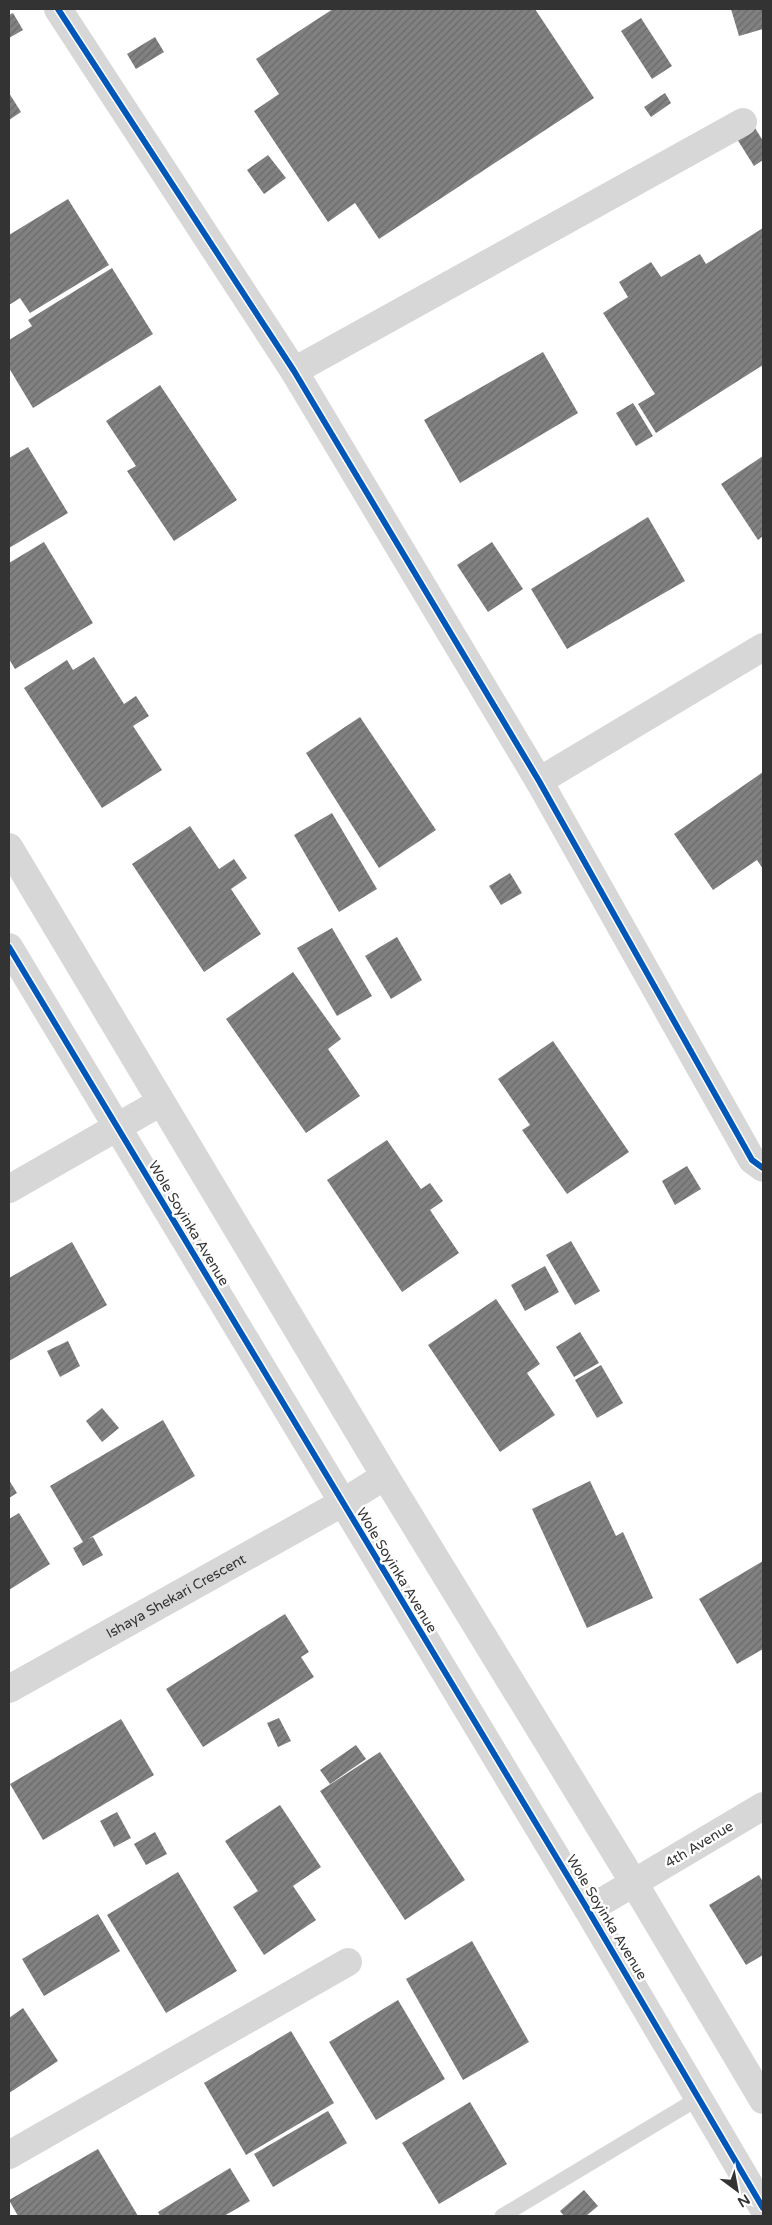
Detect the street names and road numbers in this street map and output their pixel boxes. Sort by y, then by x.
street label: Wole Soyinka Avenue [145,1158,233,1289]
street label: Wole Soyinka Avenue [353,1505,441,1636]
street label: Ishaya Shekari Crescent [103,1550,249,1642]
street label: 4th Avenue [662,1817,736,1871]
street label: Wole Soyinka Avenue [563,1852,651,1983]

